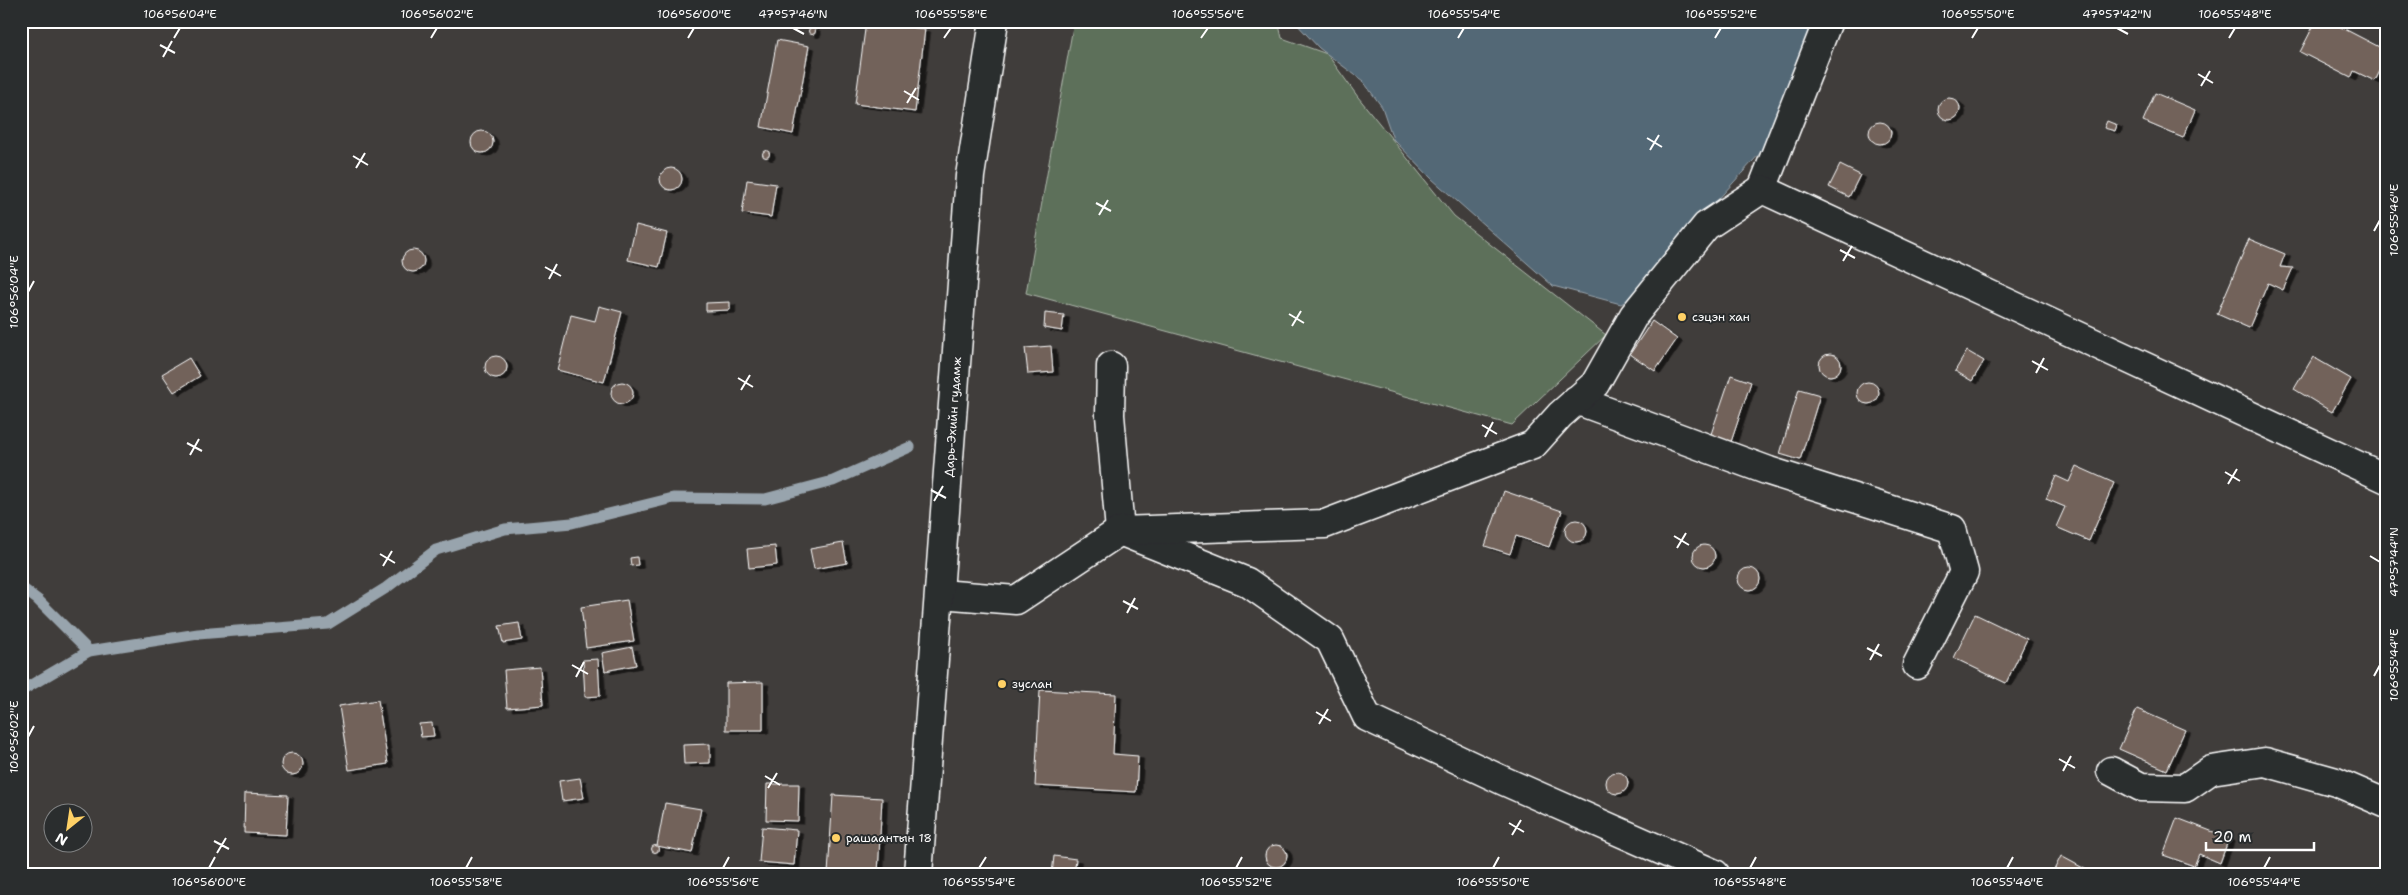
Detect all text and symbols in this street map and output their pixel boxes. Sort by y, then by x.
text: 106°56'04"E [143,6,217,22]
text: 106°56'02"E [400,6,474,22]
text: 106°56'00"E [657,6,731,22]
text: 47°57'46"N [758,6,828,22]
text: 106°55'58"E [915,6,987,22]
text: 106°55'56"E [1172,6,1244,22]
text: 106°55'54"E [1428,6,1500,22]
text: 106°55'52"E [1685,6,1757,22]
text: 106°55'50"E [1942,6,2014,22]
text: 47°57'42"N [2082,6,2152,22]
text: 106°55'48"E [2199,6,2271,22]
text: 106°55'46"E [2386,184,2402,256]
text: 106°56'04"E [6,255,22,329]
place label: сэцэн хан [1692,309,1750,325]
marker: сэцэн хан [1676,311,1688,323]
street label: Дарь-Эхийн гудамж [941,356,965,477]
text: 47°57'44"N [2386,527,2402,597]
text: 106°55'44"E [2386,629,2402,701]
place label: зуслан [1012,676,1052,692]
marker: зуслан [996,678,1008,690]
text: 106°56'02"E [6,700,22,774]
north arrow [42,802,92,852]
scale bar [2206,820,2313,852]
text: 20 m [2213,827,2252,847]
text: N [52,829,71,850]
place label: рашаантын 18 [846,830,932,846]
marker: рашаантын 18 [830,832,842,844]
text: 106°56'00"E [172,874,246,890]
text: 106°55'58"E [430,874,502,890]
text: 106°55'56"E [687,874,759,890]
text: 106°55'54"E [943,874,1015,890]
text: 106°55'52"E [1200,874,1272,890]
text: 106°55'50"E [1457,874,1529,890]
text: 106°55'48"E [1714,874,1786,890]
text: 106°55'46"E [1971,874,2043,890]
text: 106°55'44"E [2228,874,2300,890]

